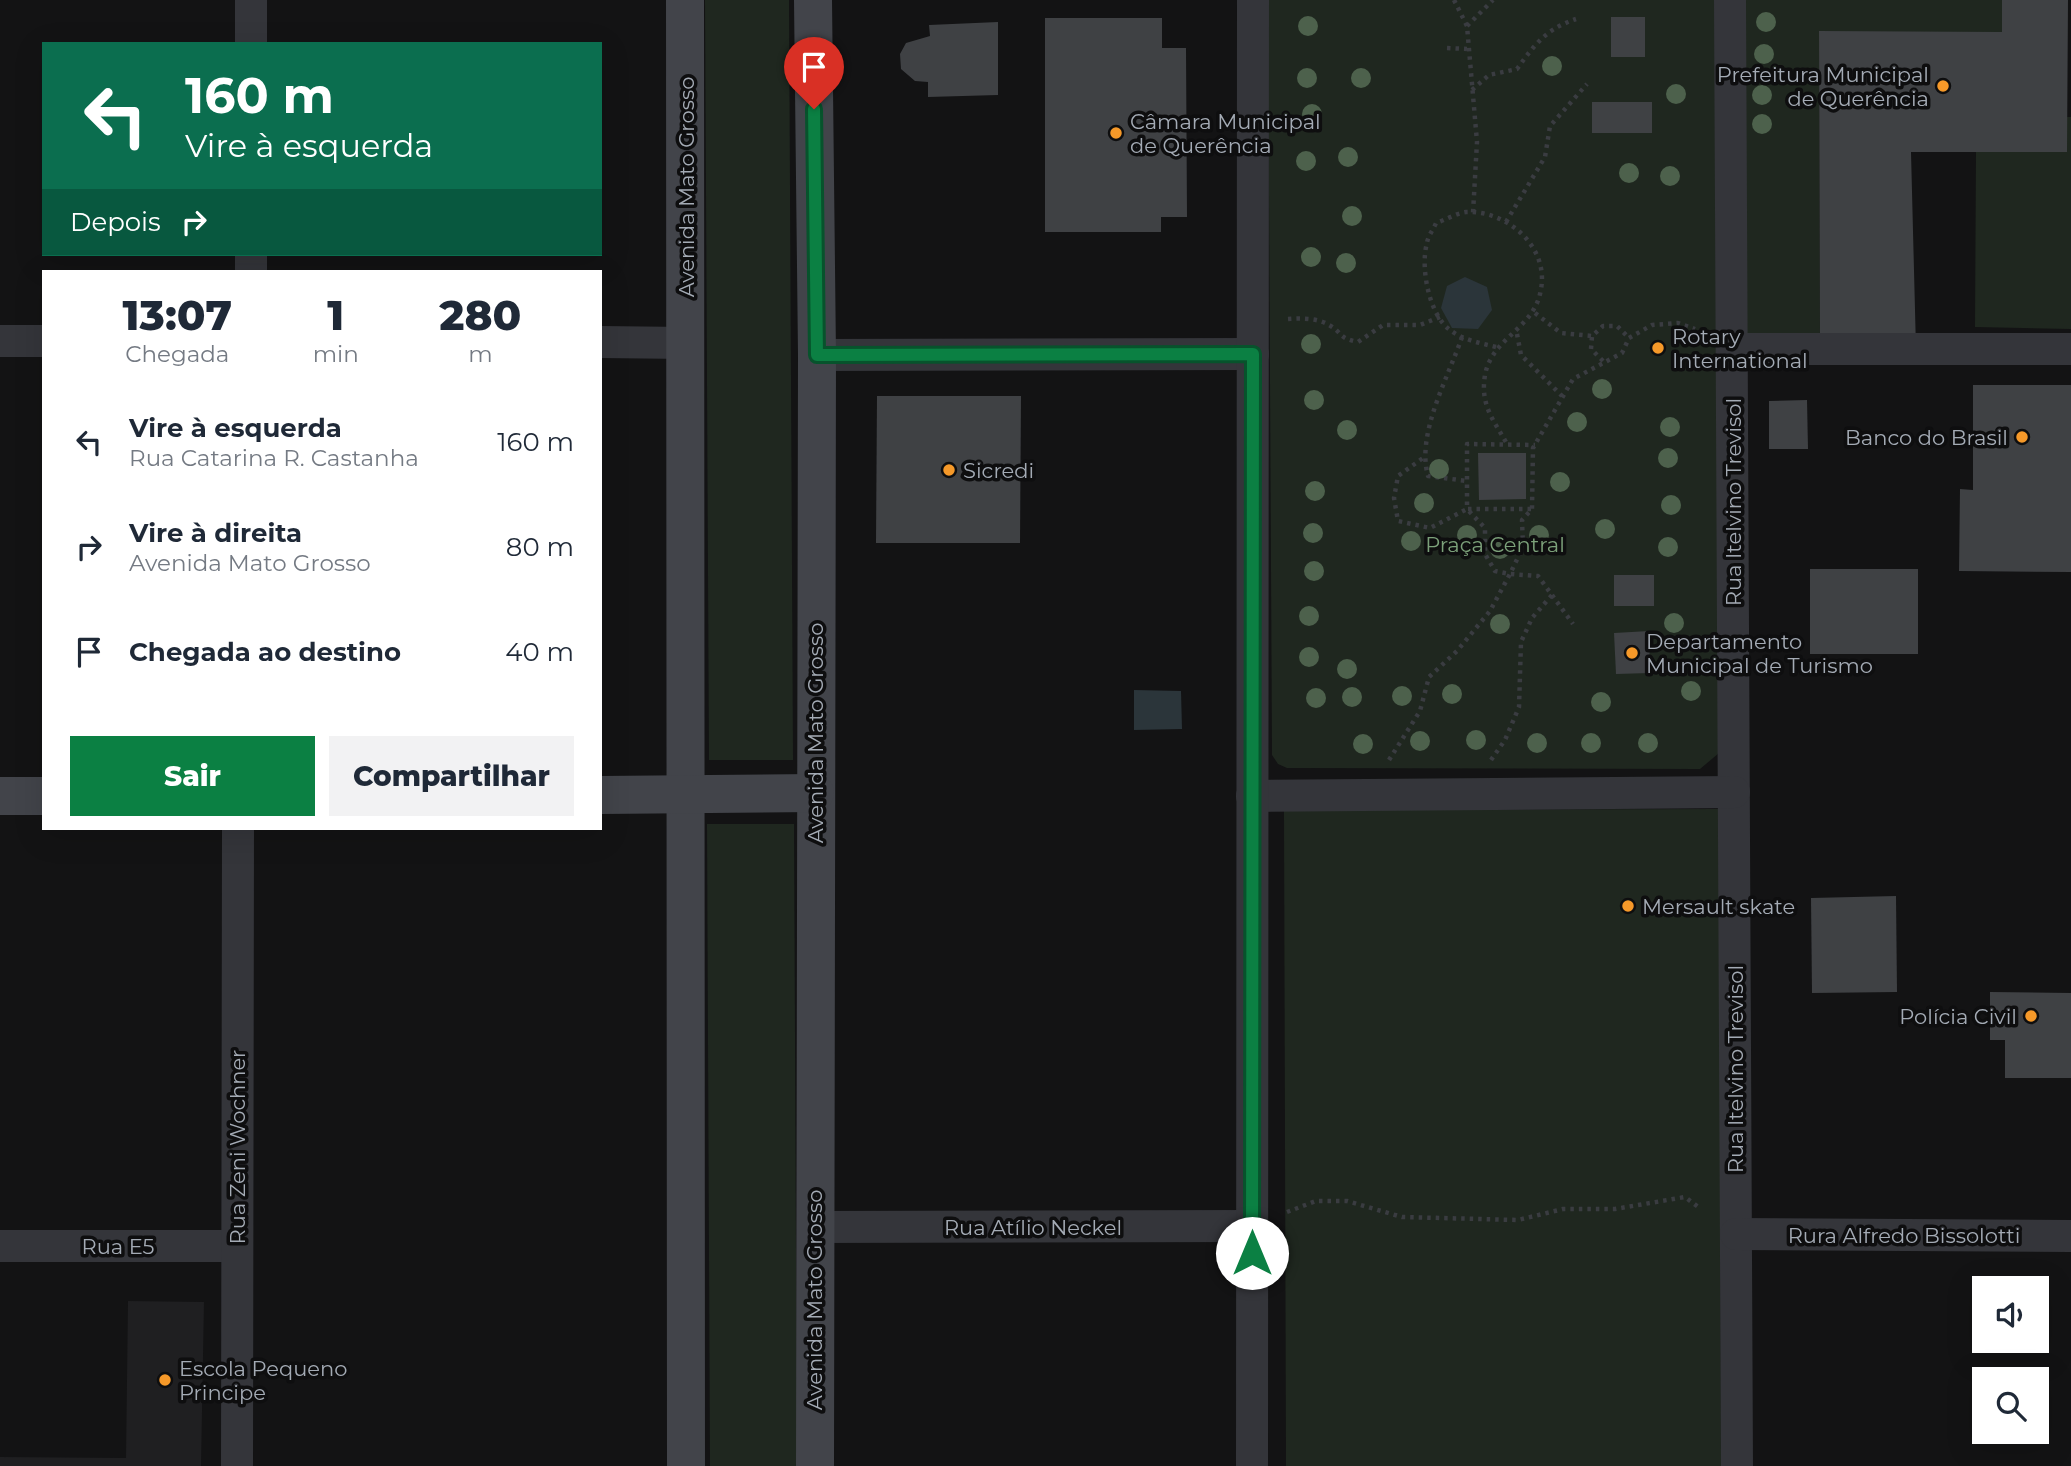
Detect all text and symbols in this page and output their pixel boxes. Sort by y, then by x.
pin [784,37,844,109]
icon: arrive [795,48,833,86]
place label: Prefeitura Municipal de Querência [1717,62,1929,111]
text: 160 m [185,66,334,125]
icon: left [70,70,161,161]
street label: Avenida Mato Grosso [674,77,699,297]
marker: Prefeitura Municipal de Querência [1935,78,1951,94]
place label: Câmara Municipal de Querência [1130,109,1321,158]
marker: Câmara Municipal de Querência [1108,125,1124,141]
text: Vire à esquerda [185,126,433,165]
icon: right [175,203,213,241]
text: Depois [70,206,161,238]
text: 13:07 [123,289,232,341]
text: 1 [327,289,344,341]
text: 280 [439,289,521,341]
place label: Rotary International [1672,324,1808,373]
text: Chegada [125,340,229,368]
text: min [313,340,359,368]
text: m [468,340,493,368]
marker: Rotary International [1650,340,1666,356]
street label: Rua Itelvino Trevisol [1721,398,1746,606]
text: Vire à esquerda [129,412,342,444]
icon: left [70,423,108,461]
place label: Banco do Brasil [1845,425,2008,450]
text: 160 m [497,426,574,458]
marker: Banco do Brasil [2014,429,2030,445]
text: Rua Catarina R. Castanha [129,444,419,472]
place label: Sicredi [963,458,1034,483]
marker: Sicredi [941,462,957,478]
text: Vire à direita [129,517,302,549]
icon: right [70,528,108,566]
text: 80 m [506,531,574,563]
park label: Praça Central [1425,532,1565,557]
text: Avenida Mato Grosso [129,549,371,577]
street label: Avenida Mato Grosso [803,623,828,843]
place label: Departamento Municipal de Turismo [1646,629,1873,678]
icon: arrive [70,633,108,671]
text: Chegada ao destino [129,636,401,668]
text: 40 m [505,636,574,668]
marker: Departamento Municipal de Turismo [1624,645,1640,661]
button: Sair [70,736,315,816]
button: Compartilhar [329,736,574,816]
place label: Mersault skate [1642,894,1795,919]
marker: Mersault skate [1620,898,1636,914]
street label: Rua Itelvino Trevisol [1723,965,1748,1173]
place label: Polícia Civil [1899,1004,2017,1029]
marker: Polícia Civil [2023,1008,2039,1024]
street label: Rua Zeni Wochner [225,1049,250,1245]
street label: Avenida Mato Grosso [802,1190,827,1410]
street label: Rua Atílio Neckel [944,1215,1122,1240]
position arrow [1215,1216,1289,1290]
street label: Rura Alfredo Bissolotti [1788,1223,2020,1248]
street label: Rua E5 [82,1234,155,1259]
map controls [1972,1276,2049,1444]
button: sound [1972,1276,2049,1353]
place label: Escola Pequeno Principe [179,1356,347,1405]
button: search [1972,1367,2049,1444]
marker: Escola Pequeno Principe [157,1372,173,1388]

